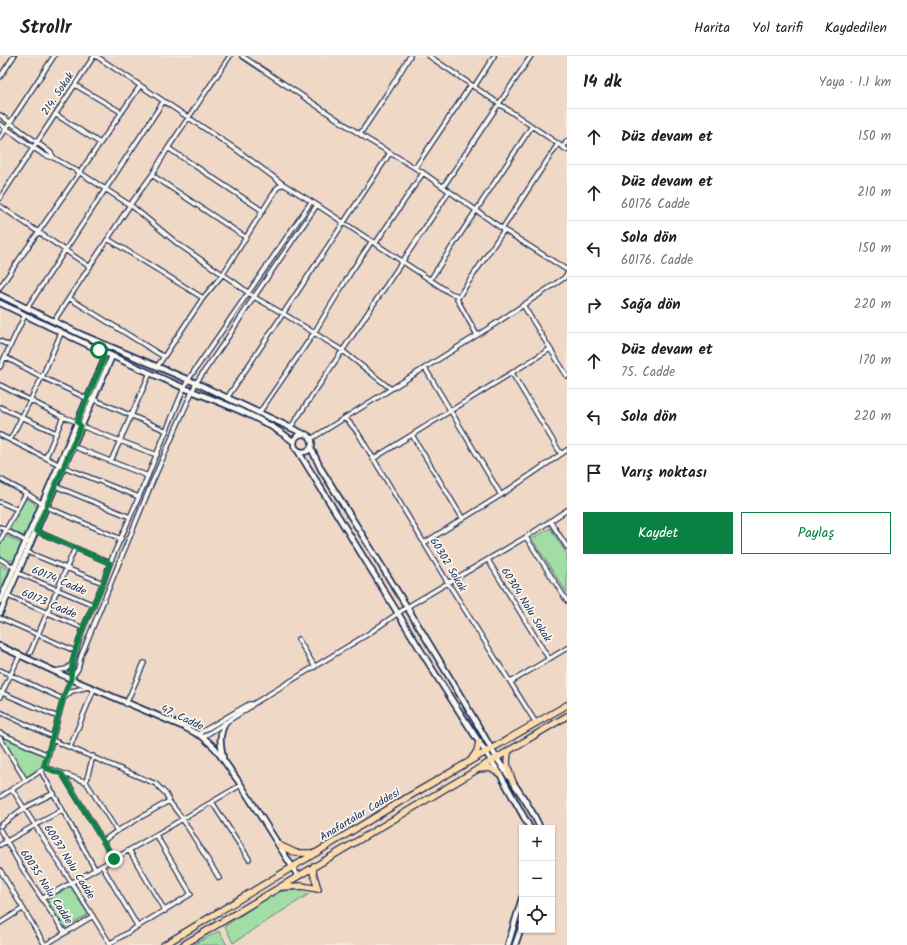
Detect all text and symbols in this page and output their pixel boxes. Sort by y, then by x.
text: Strollr [20,13,72,43]
text: Harita [694,17,730,39]
text: Yol tarifi [752,17,803,39]
text: Kaydedilen [825,17,887,39]
street label: 214. Sokak [37,68,80,119]
text: 14 dk [583,69,622,96]
text: Yaya · 1.1 km [819,72,891,93]
text: Düz devam et [621,125,713,149]
icon: ahead [583,126,605,148]
text: 150 m [858,126,891,147]
text: Düz devam et [621,170,713,194]
icon: ahead [583,182,605,204]
text: 210 m [857,182,891,203]
text: 60176 Cadde [621,194,690,215]
text: Sola dön [621,226,677,250]
icon: left [583,238,605,260]
text: 150 m [858,238,891,259]
text: 60176. Cadde [621,250,693,271]
text: Sağa dön [621,293,681,317]
icon: right [583,294,605,316]
text: 220 m [854,294,891,315]
text: Düz devam et [621,338,713,362]
route start [90,341,108,359]
icon: ahead [583,350,605,372]
text: 170 m [859,350,891,371]
text: 75. Cadde [621,362,675,383]
text: Sola dön [621,405,677,429]
icon: left [583,406,605,428]
text: 220 m [854,406,891,427]
text: Varış noktası [621,461,707,485]
icon: arrive [583,462,605,484]
button: Kaydet [583,512,733,554]
button: Paylaş [741,512,891,554]
street label: 60302 Sokak [425,534,472,596]
street label: 60174 Cadde [29,561,89,601]
street label: 60304 Nolu Sokak [496,564,557,647]
street label: 60173 Cadde [19,584,79,624]
street label: 47. Cadde [157,700,207,736]
street label: Anafartalar Caddesi [316,784,404,846]
street label: 60037 Nolu Cadde [39,821,99,903]
map controls [519,825,555,933]
button: + [519,825,555,861]
street label: 60035 Nolu Cadde [15,846,77,928]
route end [105,850,123,868]
button: − [519,861,555,897]
button: locate [519,897,555,933]

